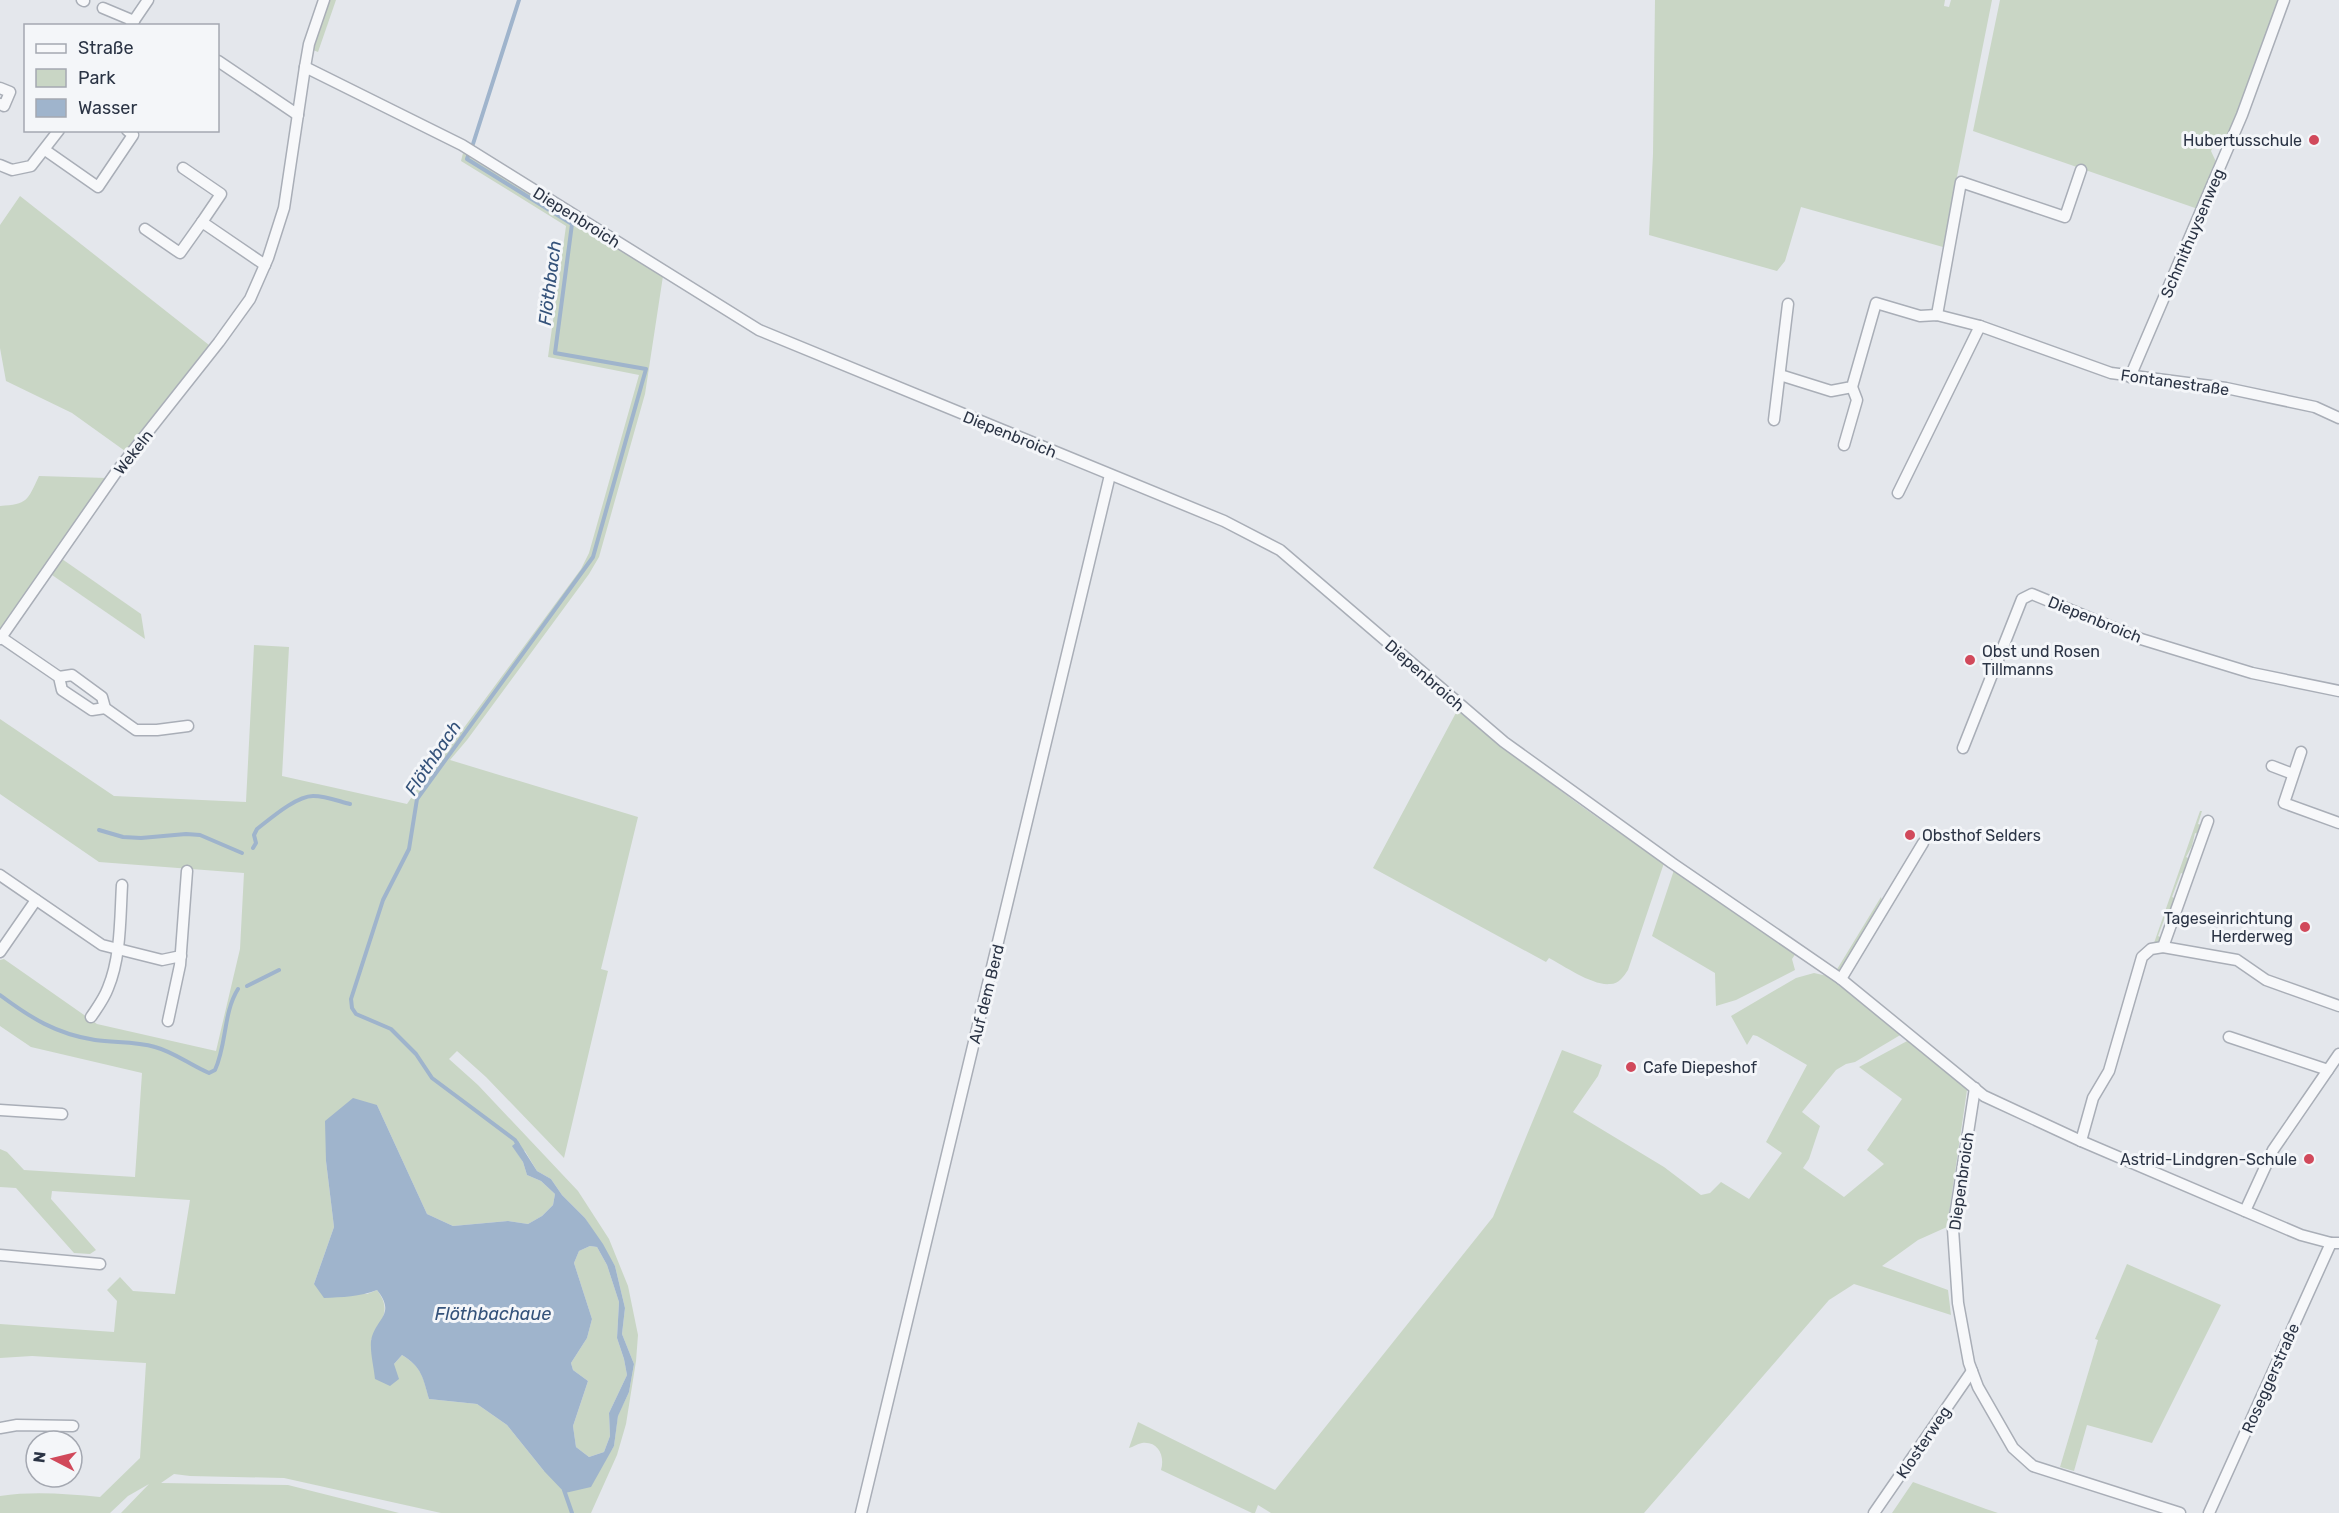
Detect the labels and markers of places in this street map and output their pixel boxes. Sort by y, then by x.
place label: Hubertusschule [2183,131,2302,150]
marker: Hubertusschule [2307,133,2321,147]
place label: Obst und Rosen Tillmanns [1982,642,2100,679]
marker: Obst und Rosen Tillmanns [1963,653,1977,667]
place label: Obsthof Selders [1922,826,2041,845]
marker: Obsthof Selders [1903,828,1917,842]
place label: Tageseinrichtung Herderweg [2164,909,2293,946]
marker: Tageseinrichtung Herderweg [2298,920,2312,934]
place label: Cafe Diepeshof [1643,1058,1758,1077]
marker: Cafe Diepeshof [1624,1060,1638,1074]
place label: Astrid-Lindgren-Schule [2120,1150,2297,1169]
marker: Astrid-Lindgren-Schule [2302,1152,2316,1166]

